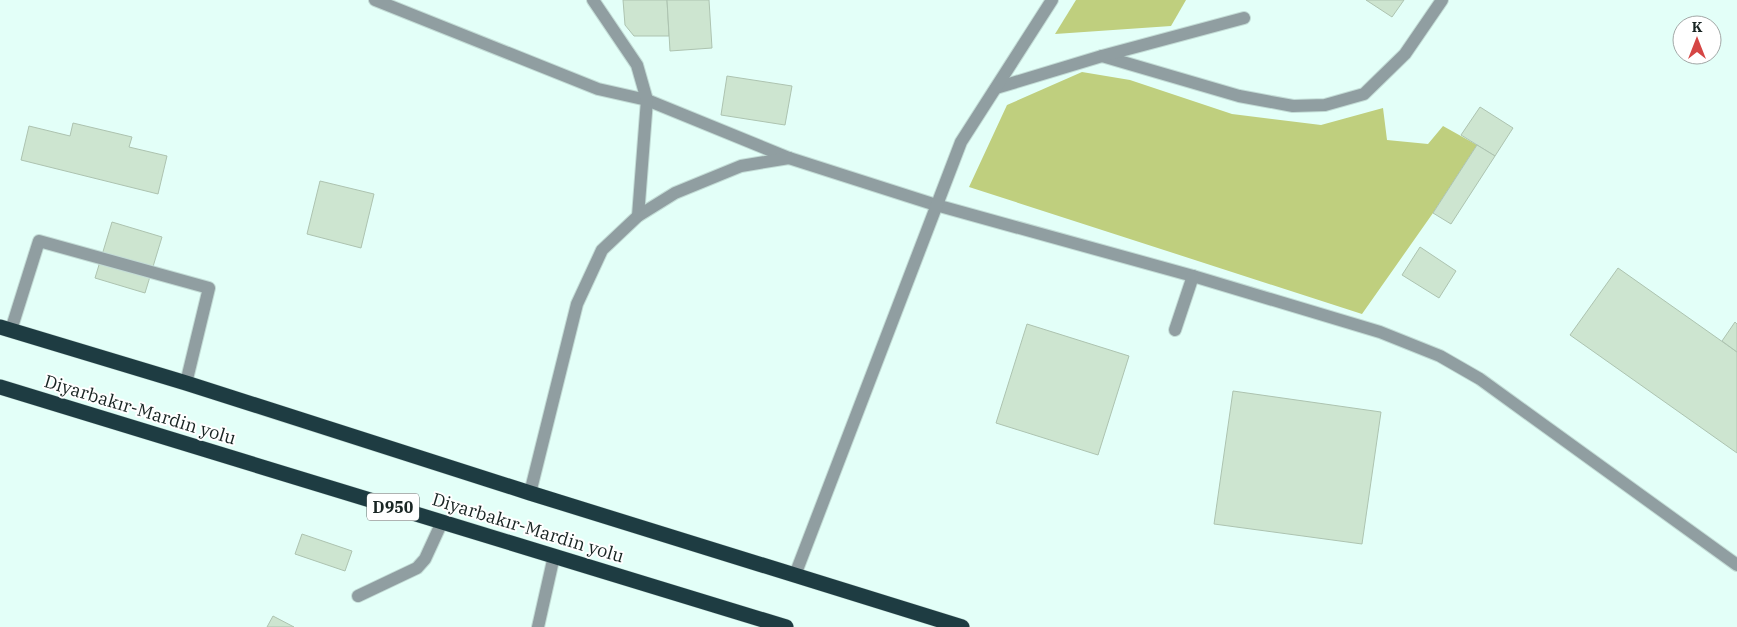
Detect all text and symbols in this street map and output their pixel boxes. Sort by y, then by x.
north arrow [1672,15,1722,65]
text: K [1692,18,1703,36]
street label: Diyarbakır-Mardin yolu [41,369,239,450]
street label: Diyarbakır-Mardin yolu [429,487,627,568]
road number: D950 [367,494,419,520]

